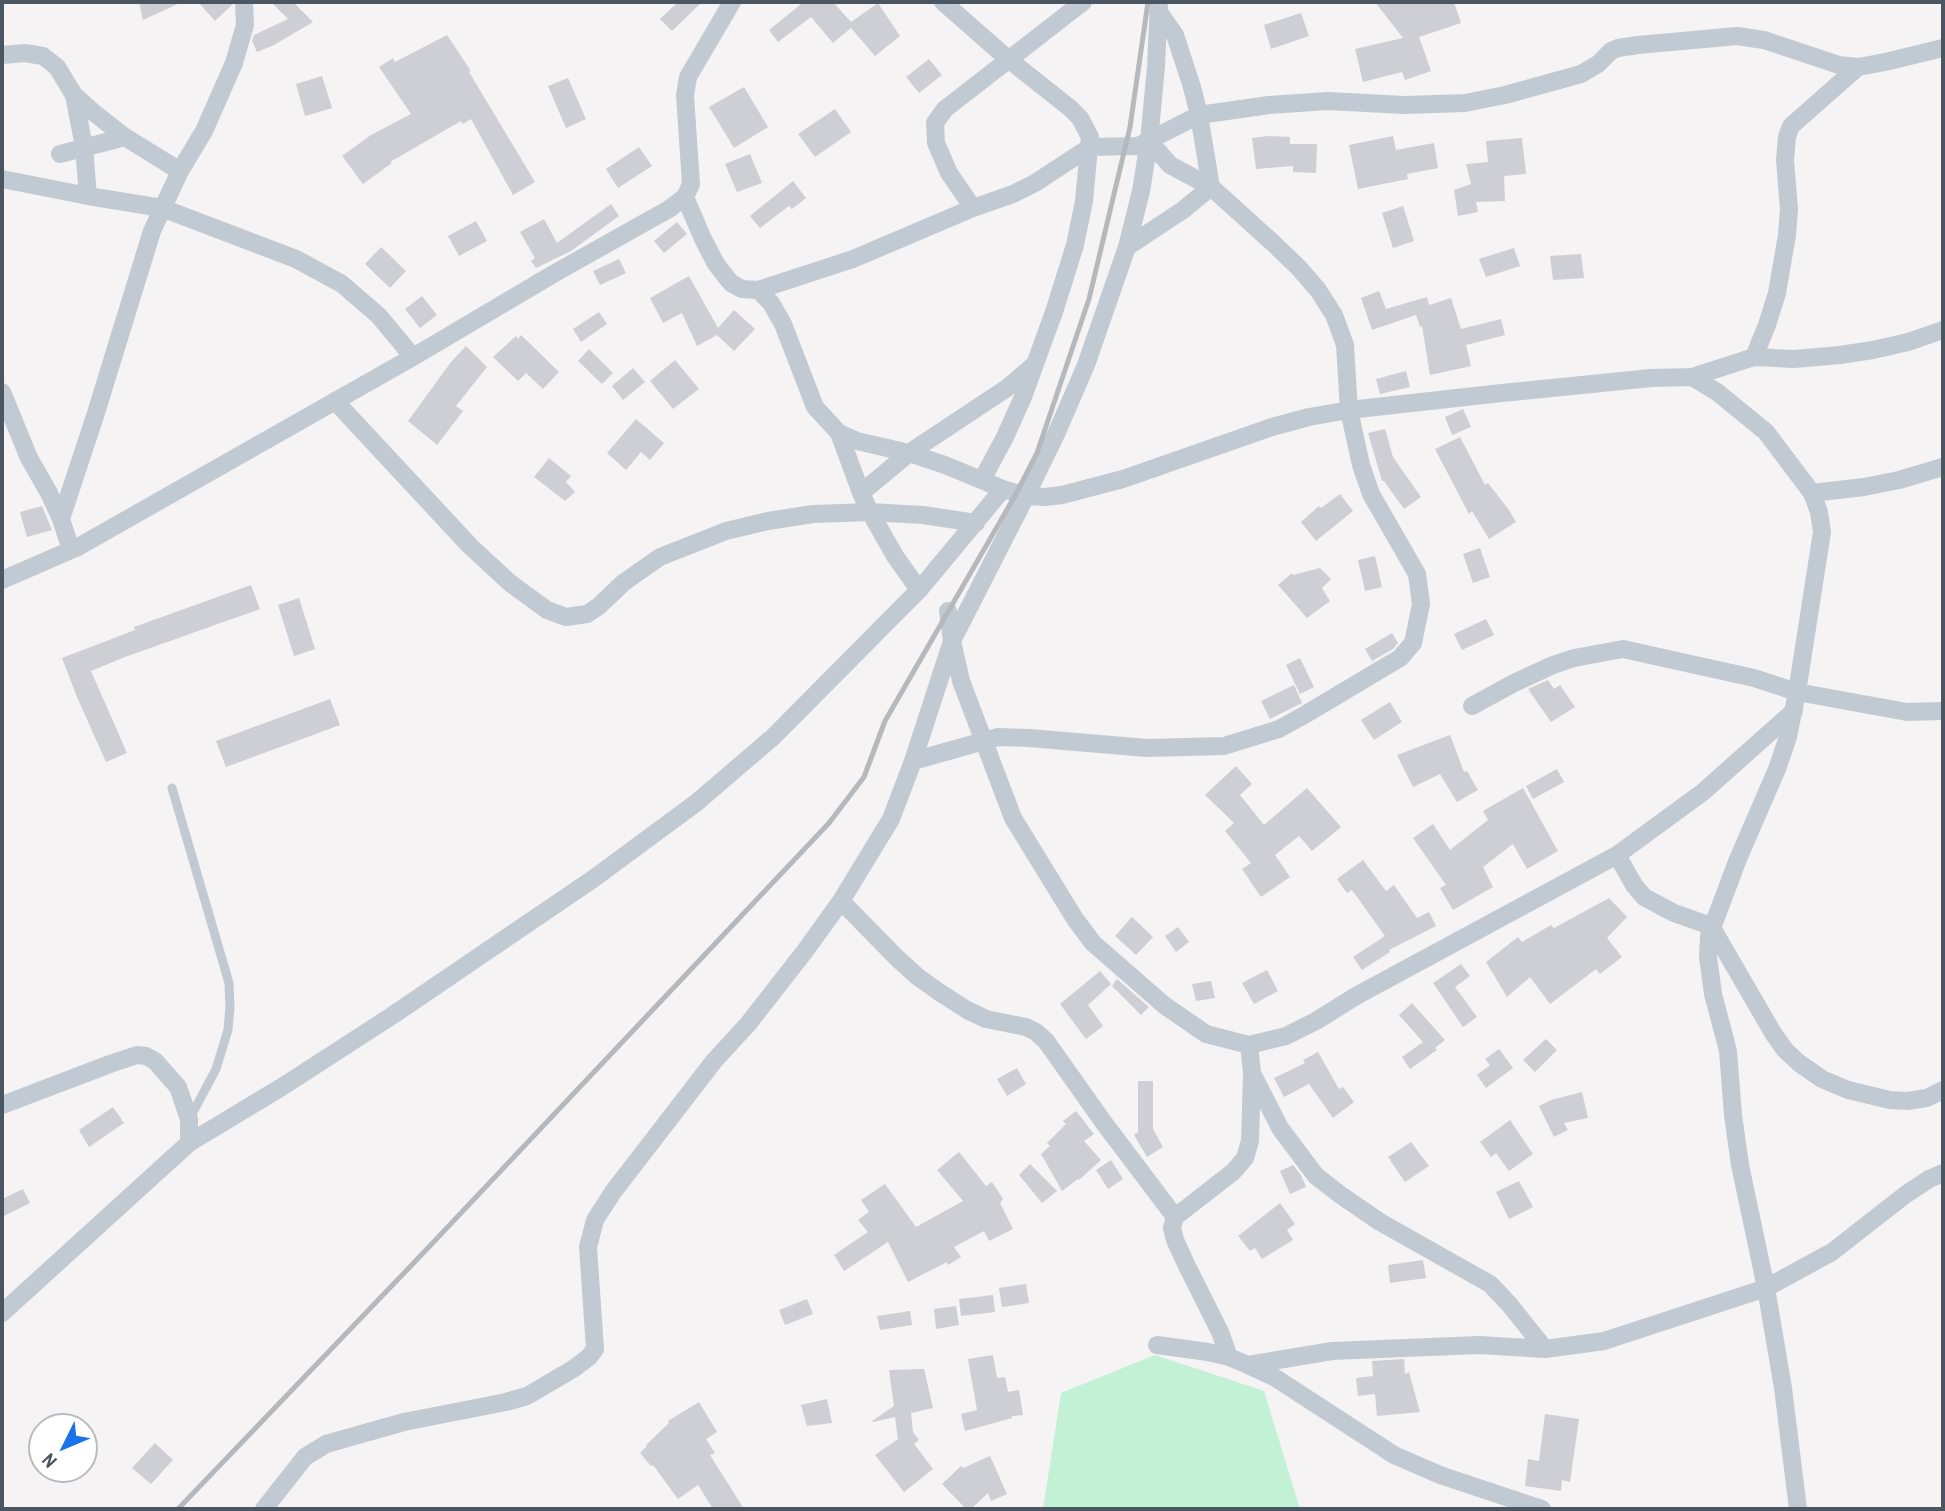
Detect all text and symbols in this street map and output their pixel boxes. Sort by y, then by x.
north arrow [28,1413,98,1483]
text: N [36,1448,62,1474]

